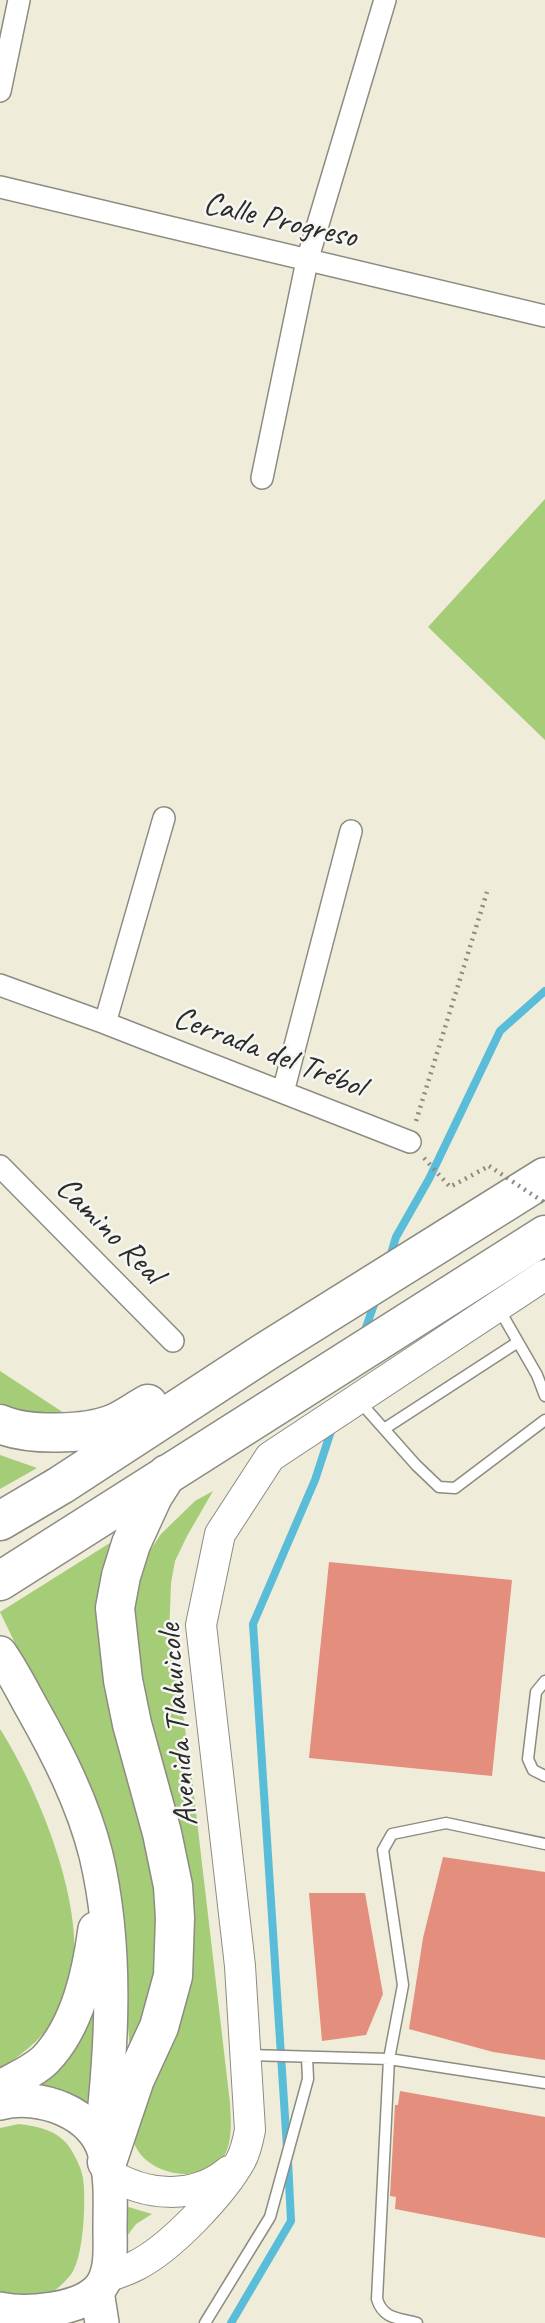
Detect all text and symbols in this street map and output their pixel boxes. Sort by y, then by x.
street label: Calle Progreso [200,184,360,258]
street label: Cerrada del Trébol [168,998,370,1108]
street label: Camino Real [47,1169,171,1293]
street label: Avenida Tlahuicole [150,1622,208,1828]

